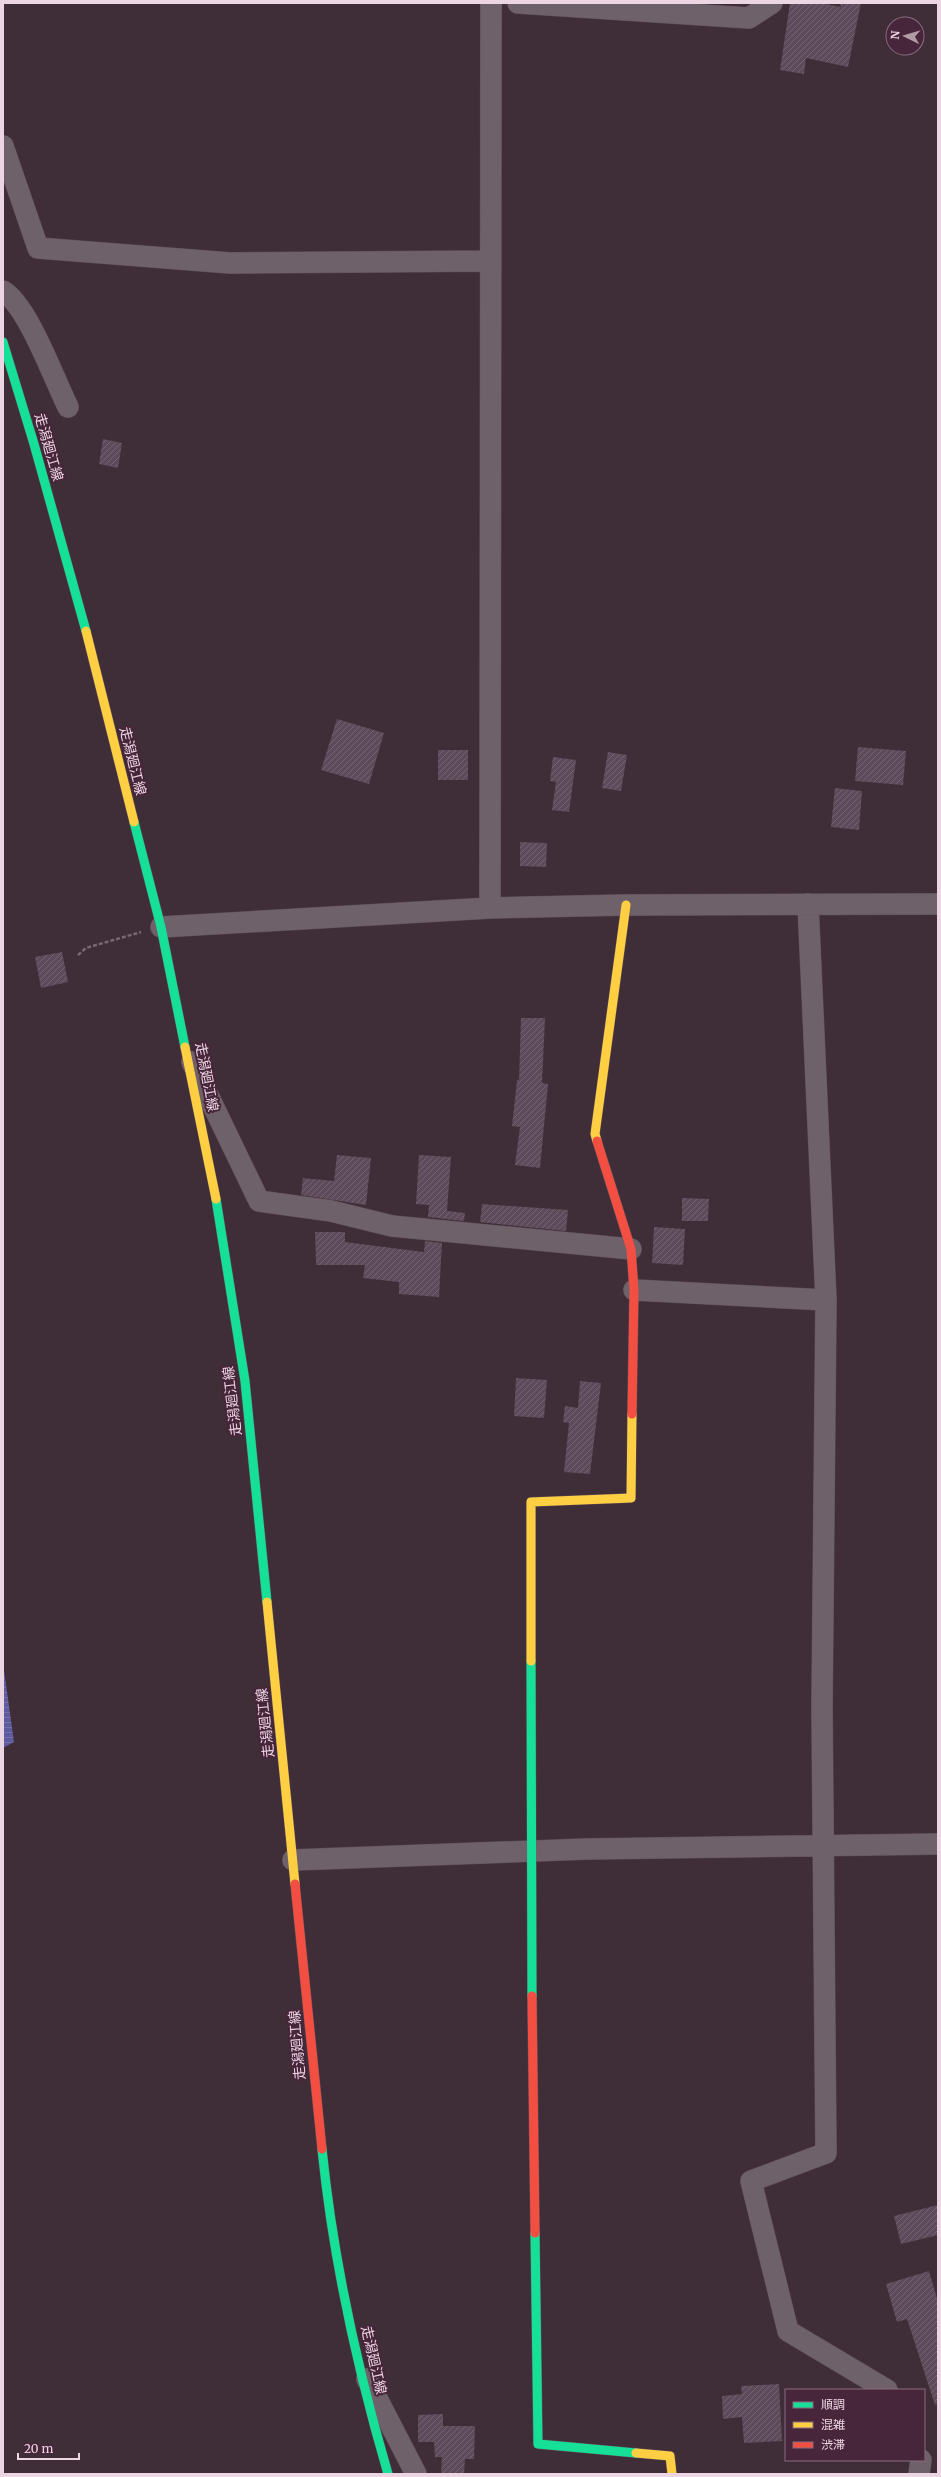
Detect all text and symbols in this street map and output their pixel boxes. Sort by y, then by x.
north arrow [885,16,925,56]
text: N [888,30,902,40]
street label: 走潟廻江線 [31,411,67,483]
street label: 走潟廻江線 [116,725,150,797]
street label: 走潟廻江線 [191,1041,223,1113]
street label: 走潟廻江線 [219,1365,245,1437]
street label: 走潟廻江線 [252,1687,278,1759]
street label: 走潟廻江線 [285,2009,309,2081]
street label: 走潟廻江線 [357,2324,391,2396]
legend [785,2389,925,2461]
text: 順調 [821,2397,845,2412]
text: 混雑 [821,2417,845,2432]
scale bar [18,2435,79,2461]
text: 渋滞 [821,2437,845,2452]
text: 20 m [24,2441,53,2456]

